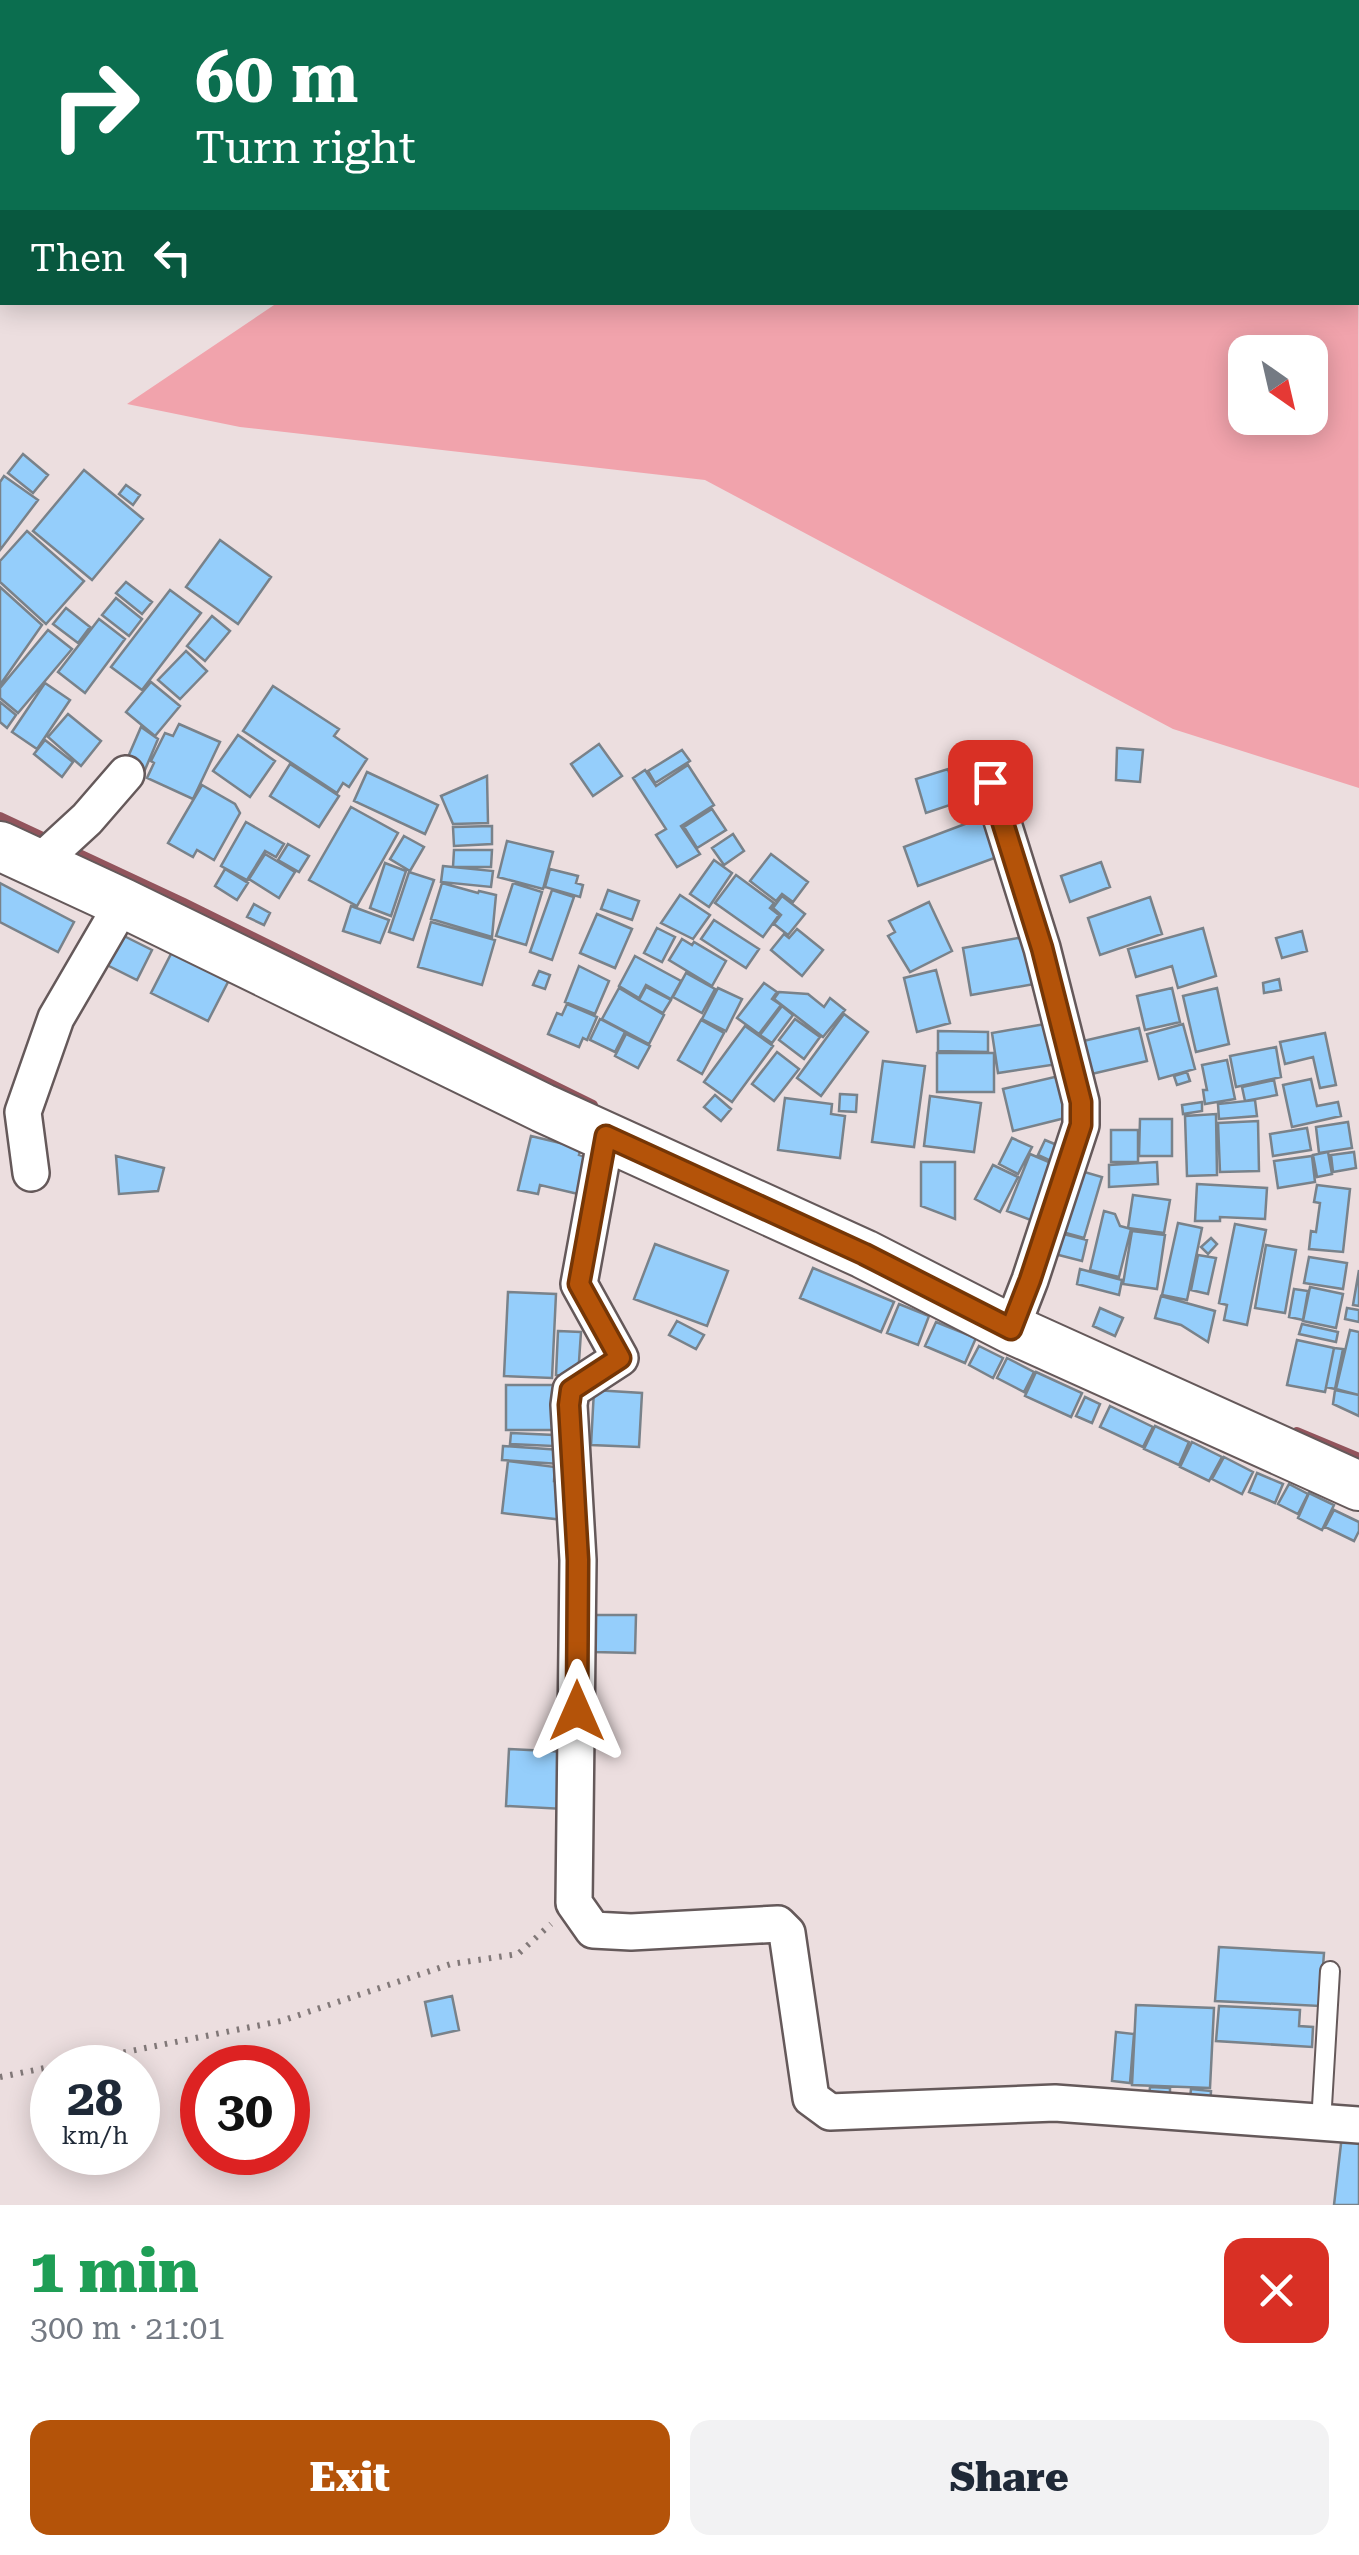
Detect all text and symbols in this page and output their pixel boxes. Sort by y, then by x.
text: 60 m [195,37,359,119]
icon: right [30,40,160,170]
text: Turn right [195,121,416,174]
icon: left [145,230,200,285]
text: Then [30,236,125,280]
north arrow [1228,335,1328,435]
map controls [1228,335,1328,435]
pin [948,740,1033,825]
icon: arrive [963,755,1018,810]
position arrow [525,1659,629,1763]
speed limit sign: 30 [180,2045,310,2175]
text: 28 [67,2069,123,2127]
text: km/h [62,2121,128,2150]
text: 1 min [30,2236,199,2307]
button: close [1224,2238,1329,2343]
text: 300 m · 21:01 [30,2309,225,2347]
button: Exit [30,2420,670,2535]
button: Share [690,2420,1329,2535]

